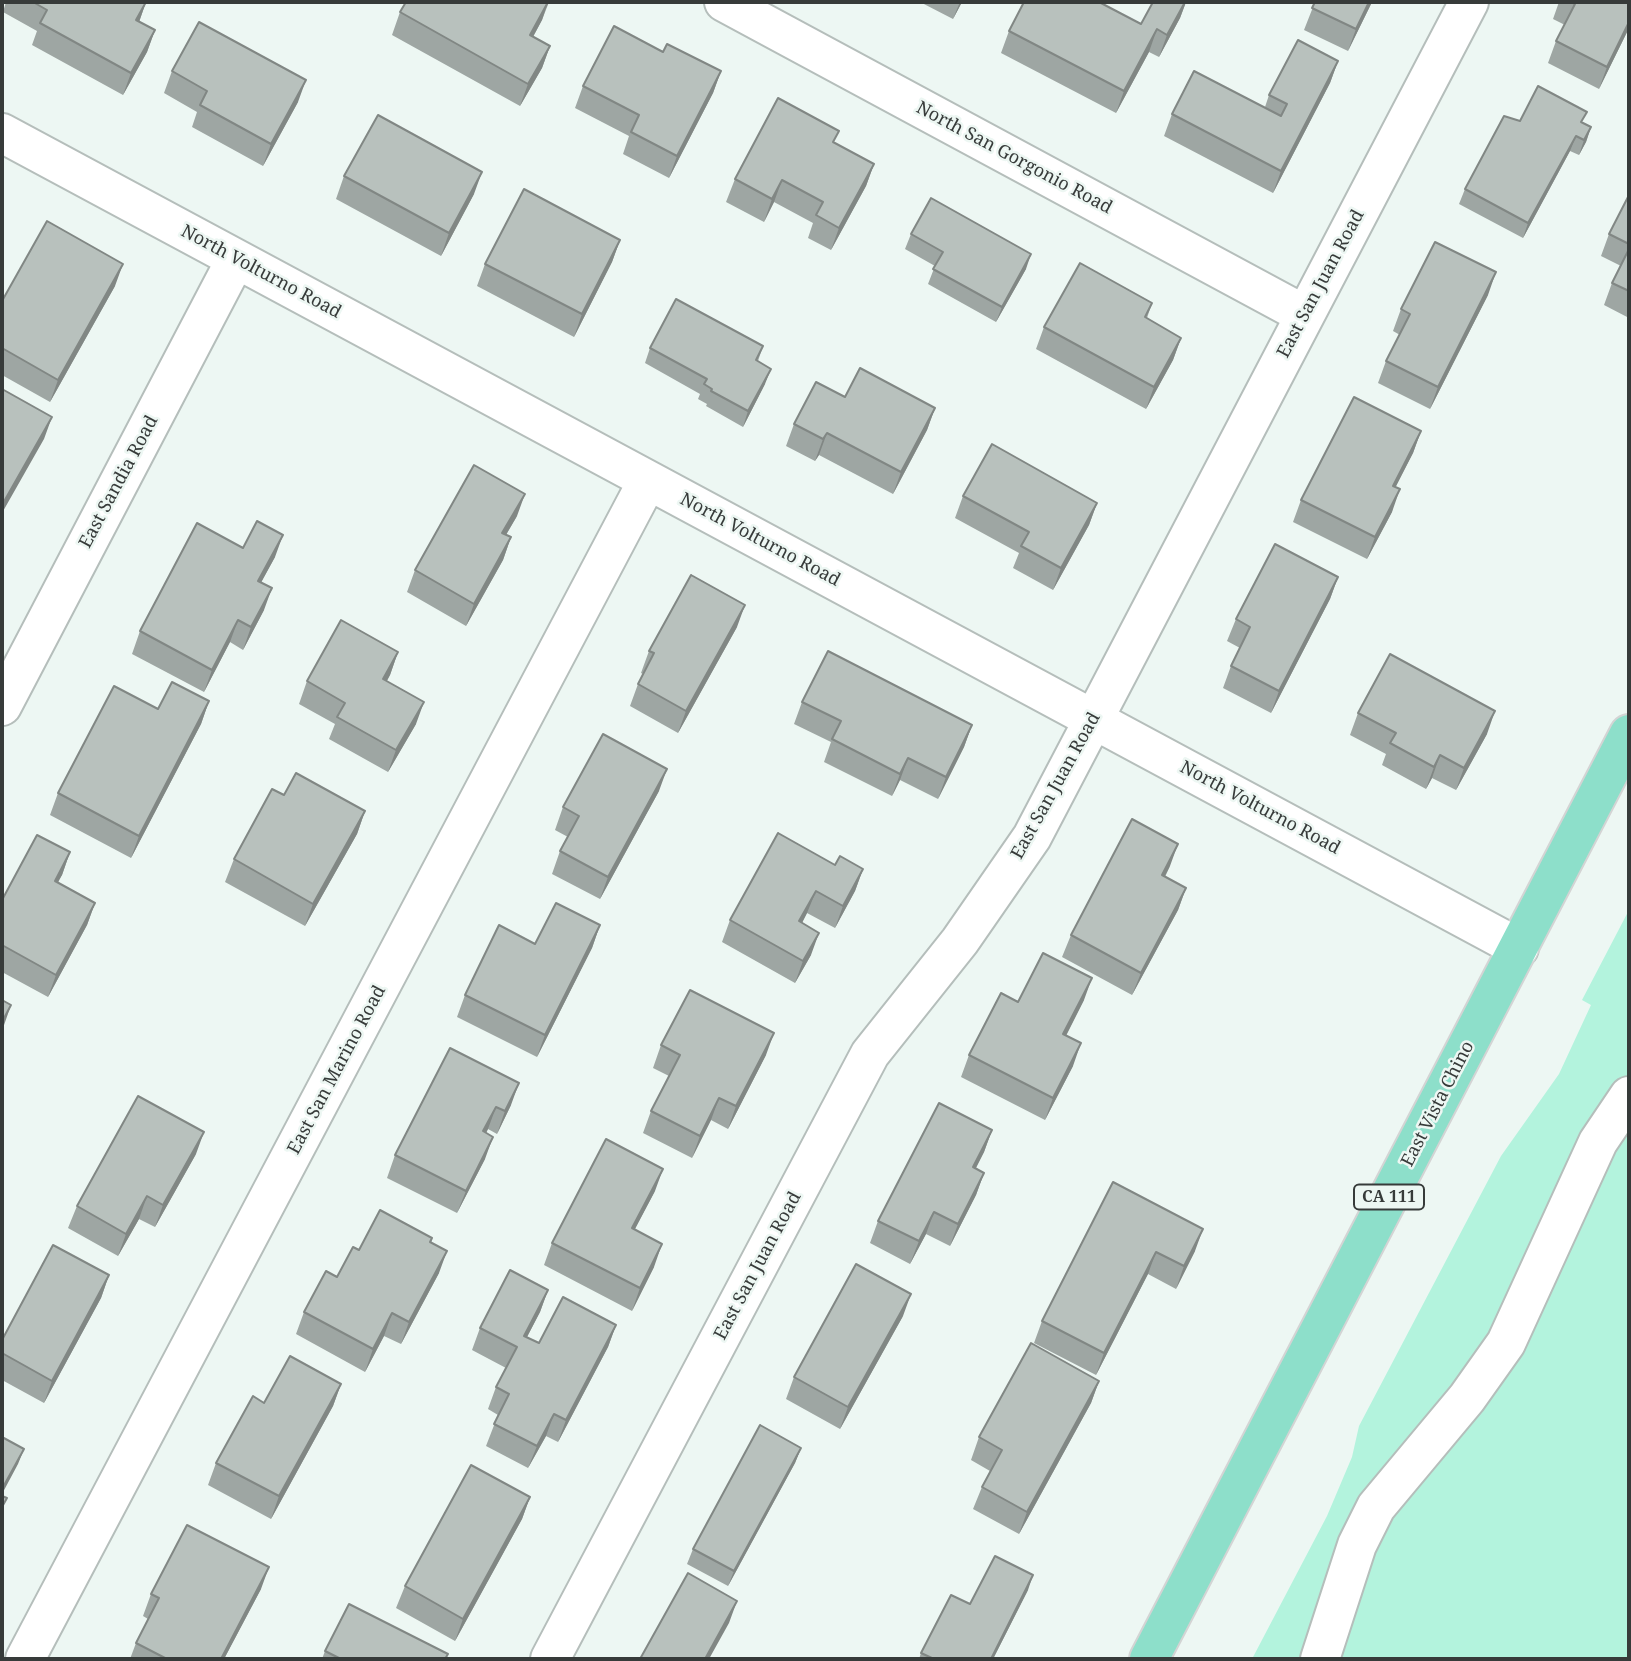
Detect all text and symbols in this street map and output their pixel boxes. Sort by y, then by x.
street label: North San Gorgonio Road [912,97,1116,219]
street label: East San Juan Road [1273,206,1369,362]
street label: North Volturno Road [177,221,345,323]
street label: East Sandia Road [75,412,163,552]
street label: North Volturno Road [676,489,844,591]
street label: East San Juan Road [1007,709,1105,863]
street label: North Volturno Road [1176,757,1344,859]
street label: East San Marino Road [283,982,391,1158]
street label: East Vista Chino [1397,1038,1479,1170]
road number: CA 111 [1354,1184,1424,1210]
street label: East San Juan Road [710,1188,806,1344]

